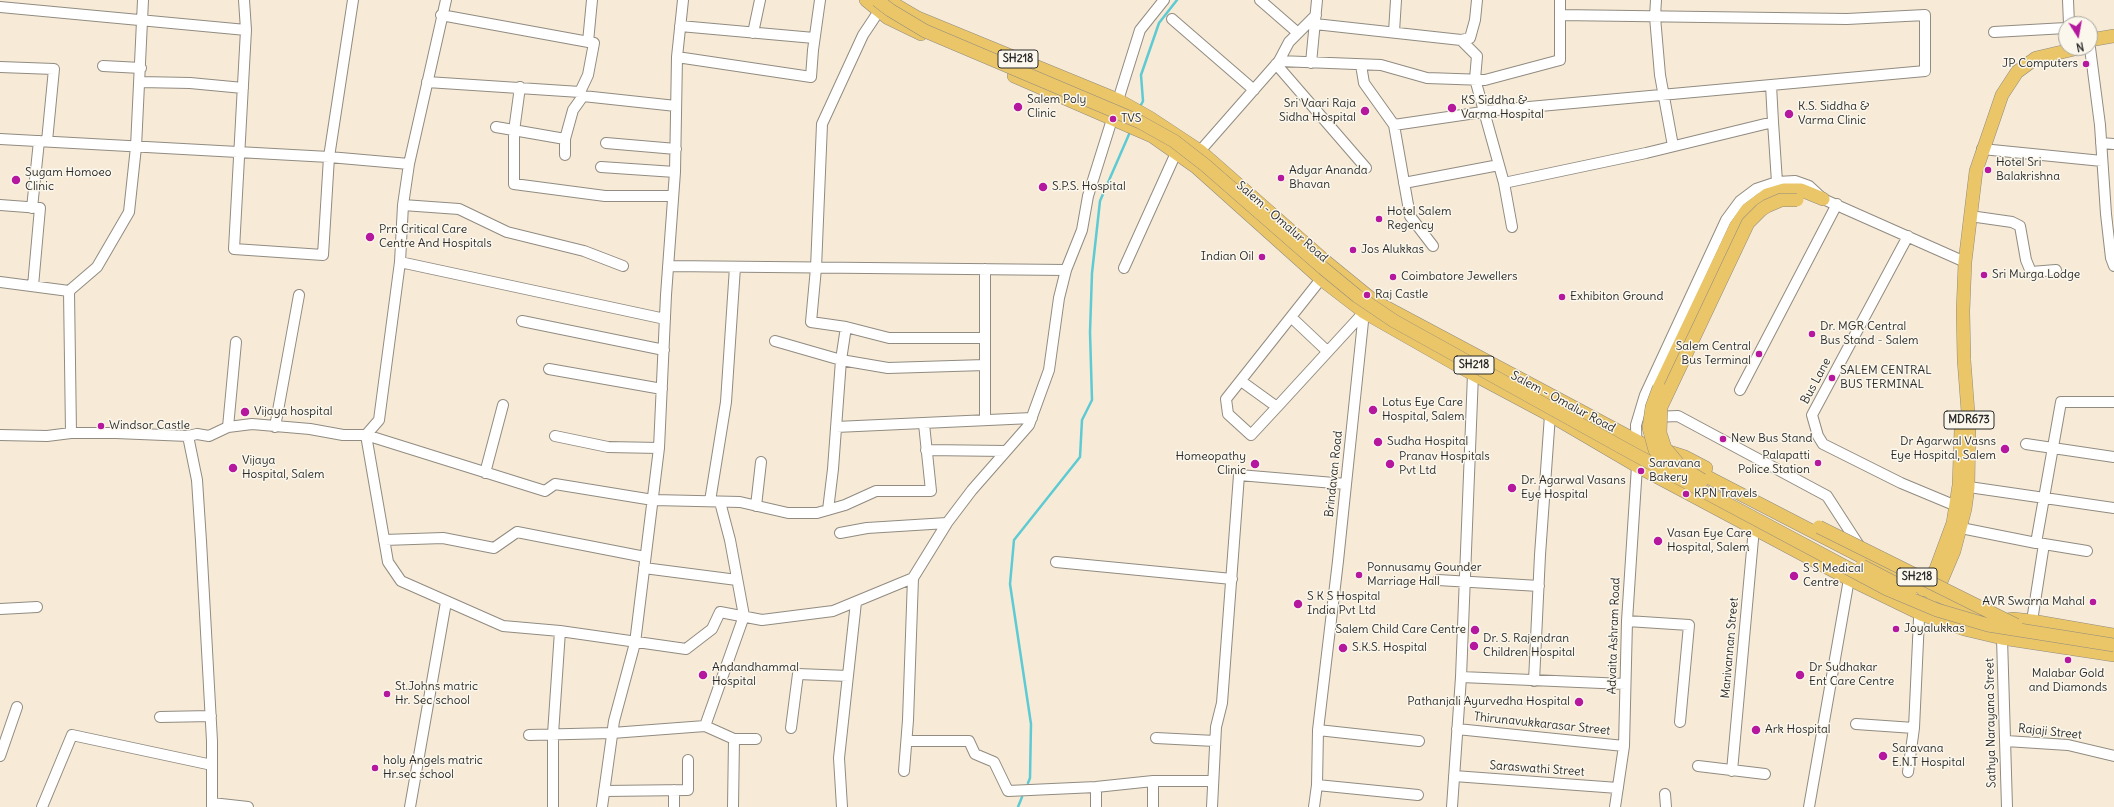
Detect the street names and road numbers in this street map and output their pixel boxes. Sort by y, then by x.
road number: SH218 [998,50,1038,68]
street label: Salem - Omalur Road [1233,178,1331,266]
road number: SH218 [1454,356,1494,374]
street label: Bus Lane [1798,356,1834,406]
street label: Salem - Omalur Road [1508,368,1618,436]
road number: MDR673 [1944,411,1994,429]
street label: Brindavan Road [1322,430,1346,518]
road number: SH218 [1897,568,1937,586]
street label: Advaita Ashram Road [1605,577,1623,695]
street label: Manivannan Street [1718,597,1742,699]
street label: Sathya Narayana Street [1983,658,1999,788]
street label: Thirunavukkarasar Street [1473,710,1611,738]
street label: Rajaji Street [2017,721,2083,743]
street label: Saraswathi Street [1489,758,1585,780]

